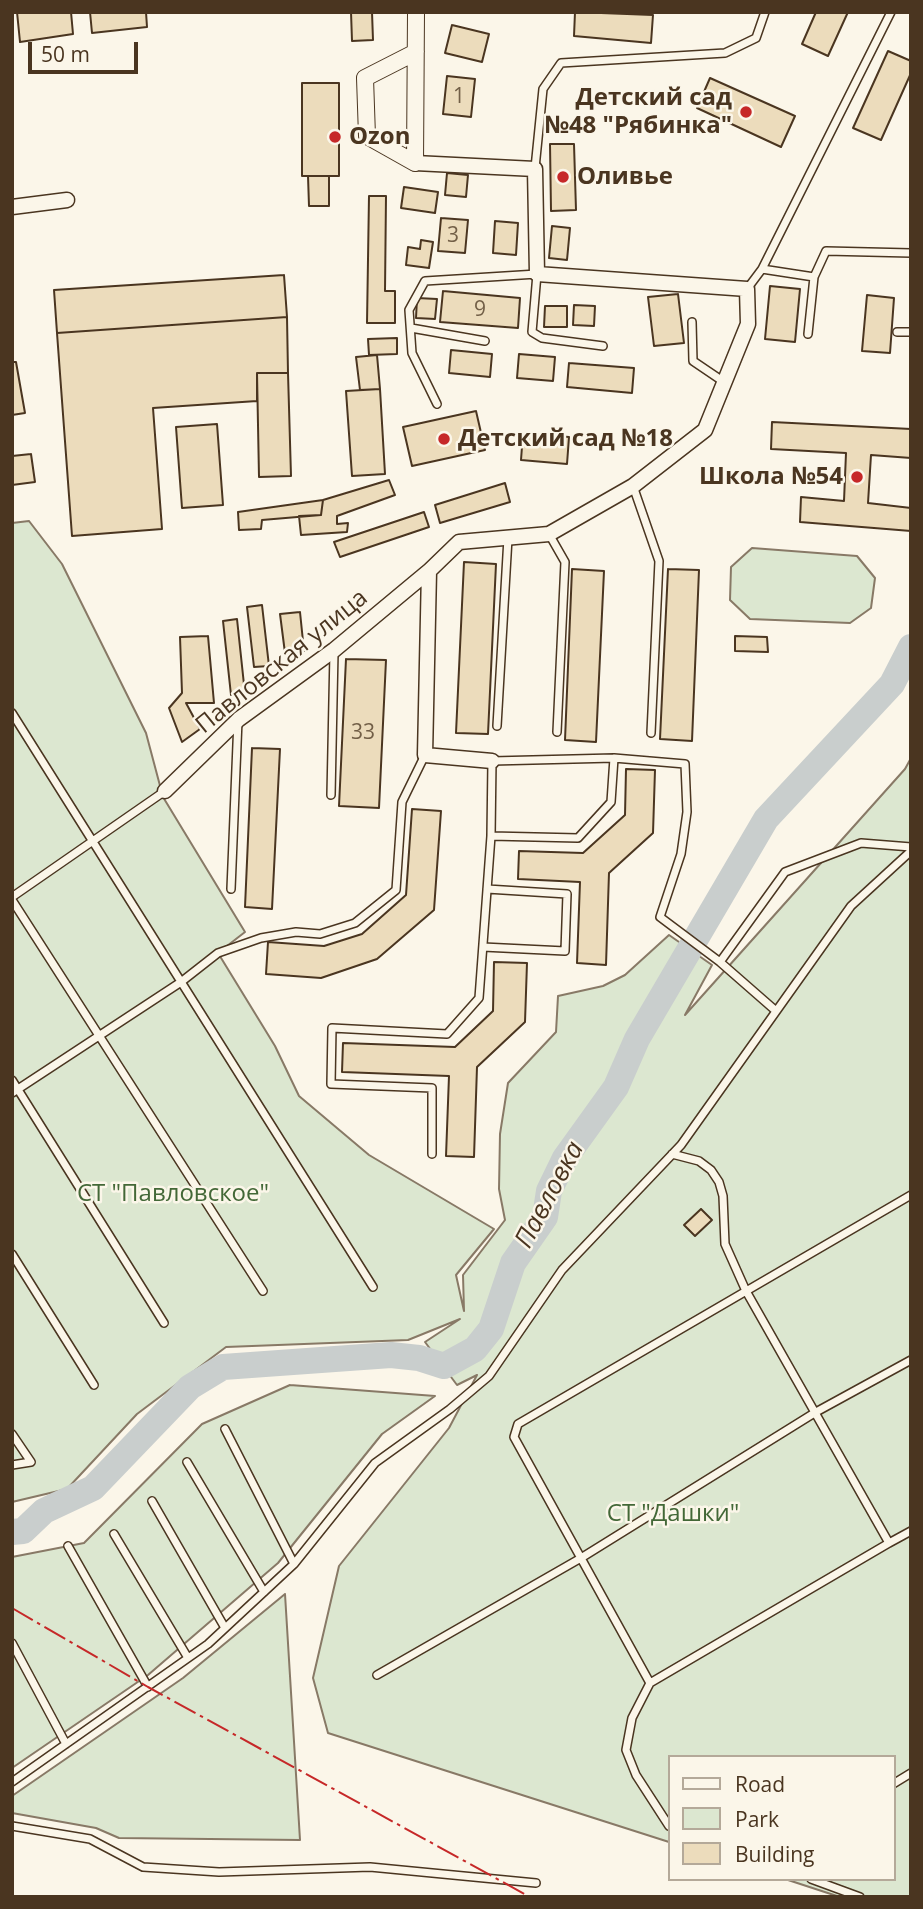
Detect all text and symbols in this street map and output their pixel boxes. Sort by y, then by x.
scale bar [32,28,142,72]
text: 50 m [41,40,90,68]
house number: 1 [453,84,465,110]
place label: Детский сад №48 "Рябинка" [544,84,732,140]
marker: Детский сад №48 "Рябинка" [738,104,754,120]
place label: Ozon [349,123,410,151]
marker: Ozon [327,129,343,145]
place label: Оливье [577,163,673,191]
marker: Оливье [555,169,571,185]
house number: 3 [447,223,459,249]
house number: 9 [474,297,486,323]
place label: Детский сад №18 [458,425,673,453]
marker: Детский сад №18 [436,431,452,447]
place label: Школа №54 [699,463,843,491]
marker: Школа №54 [849,469,865,485]
street label: Павловская улица [190,584,374,740]
house number: 33 [351,720,375,746]
water label: Павловка [509,1136,591,1254]
park label: СТ "Павловское" [77,1180,269,1208]
park label: СТ "Дашки" [607,1500,739,1528]
legend [668,1755,895,1881]
text: Road [735,1770,785,1798]
text: Park [735,1805,779,1833]
text: Building [735,1840,814,1868]

